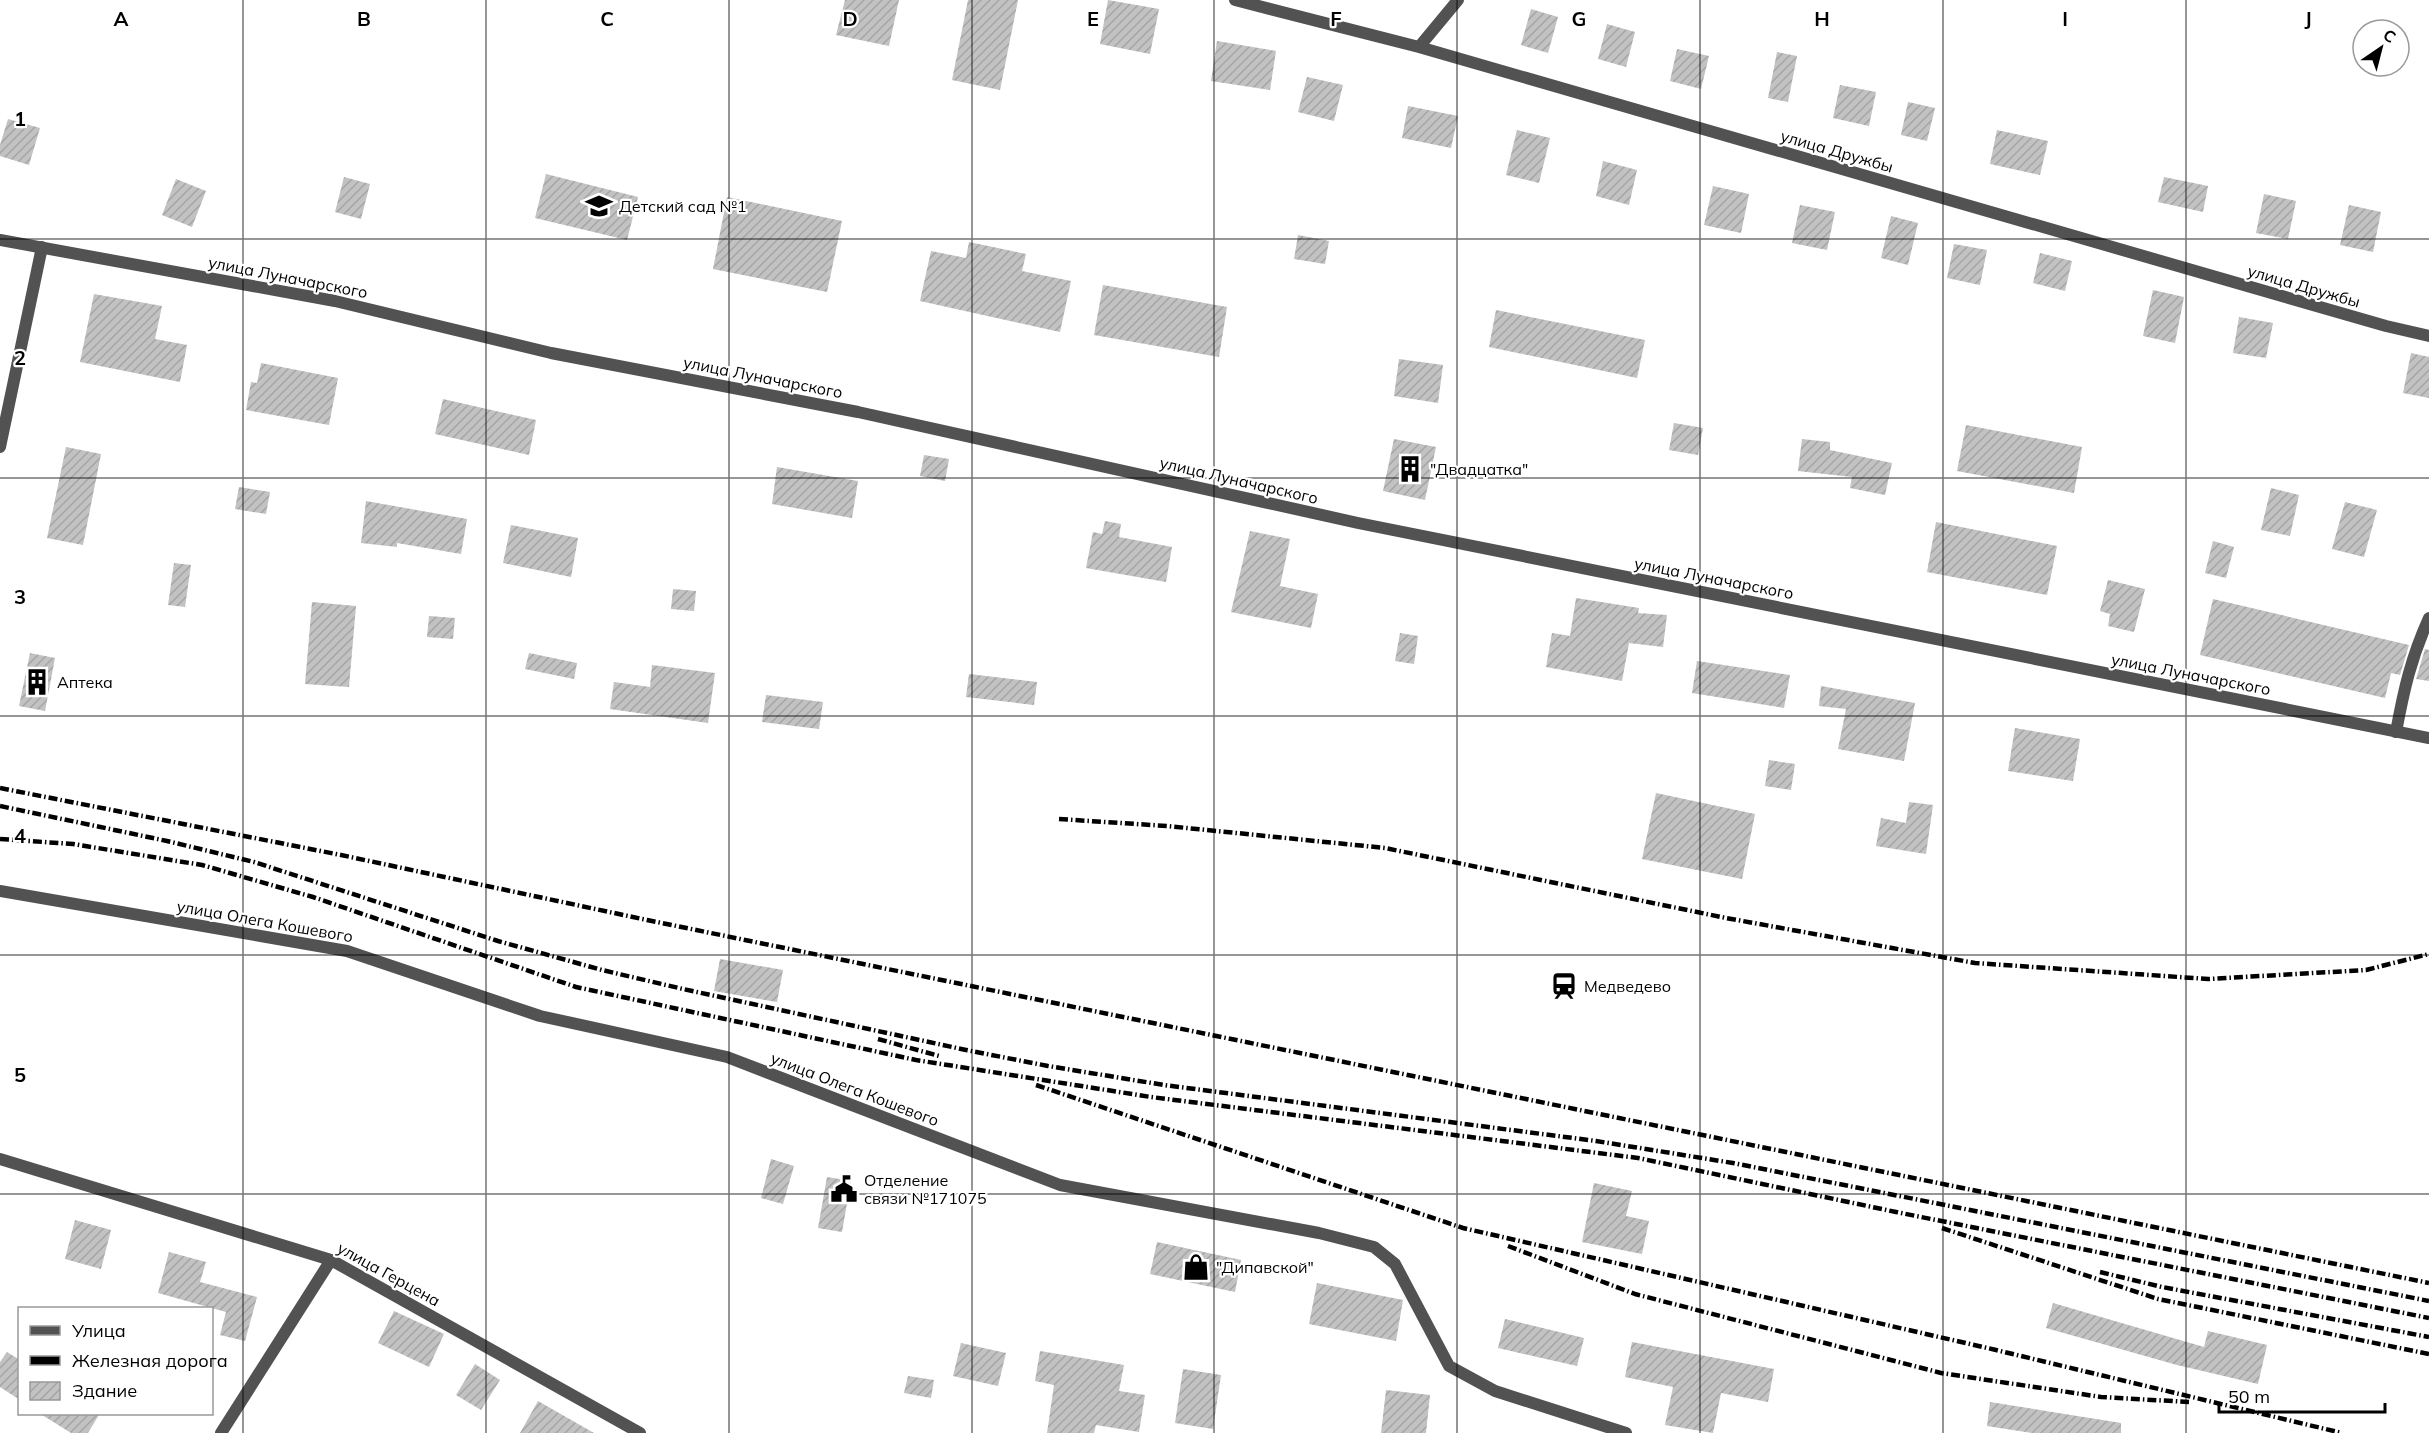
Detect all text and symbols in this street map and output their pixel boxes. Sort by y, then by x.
text: A [114,6,129,31]
text: B [357,6,371,31]
text: C [600,6,614,31]
text: D [842,6,858,31]
text: E [1087,6,1099,31]
text: F [1330,6,1342,31]
text: G [1572,6,1586,31]
text: H [1814,6,1830,31]
text: I [2062,6,2068,31]
text: J [2304,6,2312,31]
north arrow [2351,18,2411,78]
text: С [2379,24,2400,47]
text: 1 [14,106,26,131]
street label: улица Дружбы [1778,125,1896,177]
school or university icon: Детский сад №1 [584,191,614,221]
place label: Детский сад №1 [619,196,747,216]
street label: улица Луначарского [207,252,369,302]
street label: улица Дружбы [2245,260,2363,312]
text: 2 [14,345,26,370]
street label: улица Луначарского [682,352,844,402]
street label: улица Луначарского [1158,452,1320,508]
building icon: "Двадцатка" [1395,454,1425,484]
place label: "Двадцатка" [1430,459,1528,479]
street label: улица Луначарского [1633,553,1795,603]
text: 3 [14,584,26,609]
street label: улица Луначарского [2110,649,2272,699]
building icon: Аптека [22,667,52,697]
place label: Аптека [57,672,113,692]
text: 4 [14,823,26,848]
street label: улица Олега Кошевого [175,896,355,946]
station icon: Медведево [1549,971,1579,1001]
place label: Медведево [1584,976,1671,996]
street label: улица Олега Кошевого [768,1048,942,1130]
text: 5 [14,1062,26,1087]
place label: Отделение связи №171075 [864,1170,987,1208]
public building icon: Отделение связи №171075 [829,1174,859,1204]
street label: улица Герцена [334,1238,444,1310]
shop icon: "Дипавской" [1181,1252,1211,1282]
place label: "Дипавской" [1216,1257,1314,1277]
legend [18,1307,213,1415]
text: Улица [71,1319,126,1342]
text: Железная дорога [72,1349,228,1372]
scale bar [2219,1376,2386,1414]
text: Здание [72,1379,137,1402]
text: 50 m [2228,1385,2270,1408]

